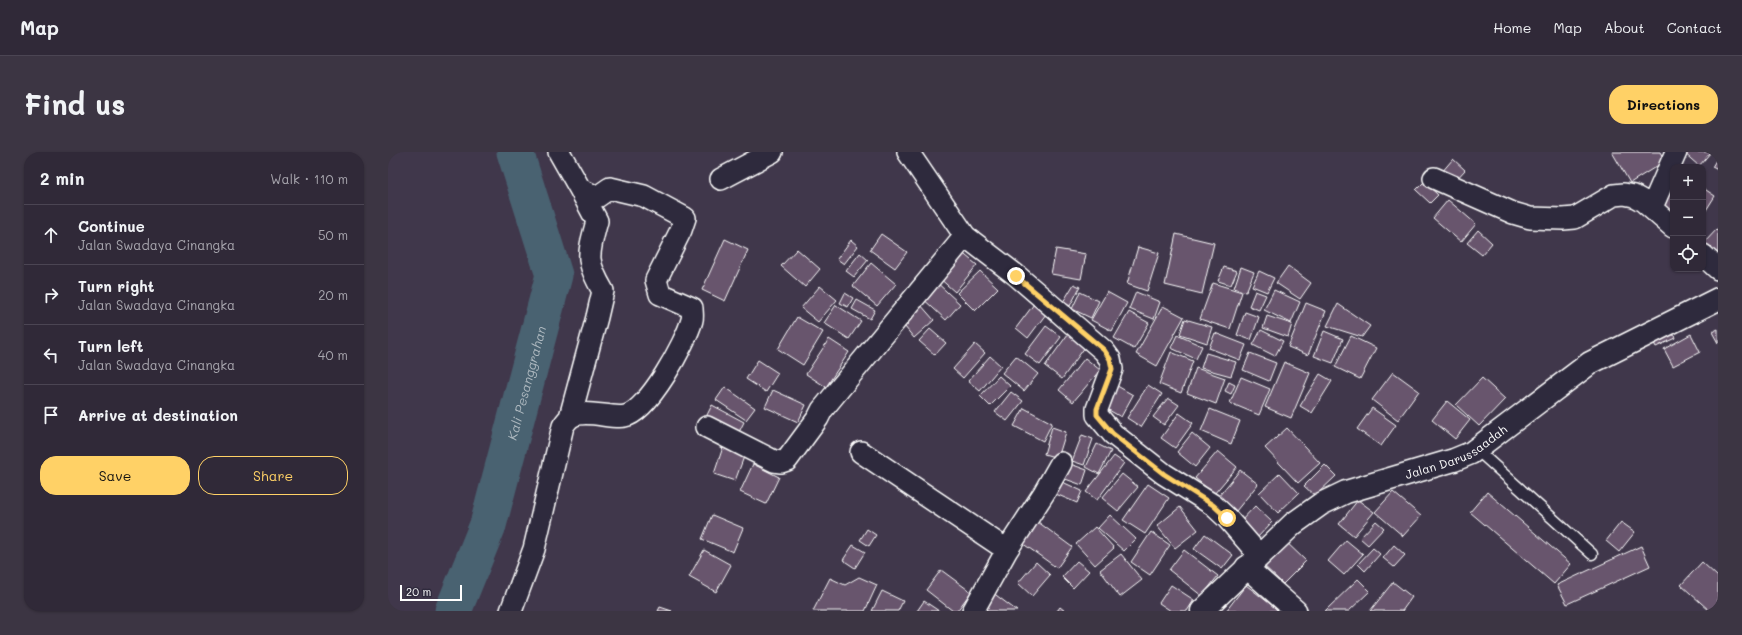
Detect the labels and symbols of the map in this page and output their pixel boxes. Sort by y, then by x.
route end [1007,267,1025,285]
water label: Kali Pesanggrahan [502,324,549,442]
street label: Jalan Darussaadah [1403,421,1510,482]
route start [1218,509,1236,527]
scale bar [400,583,462,602]

